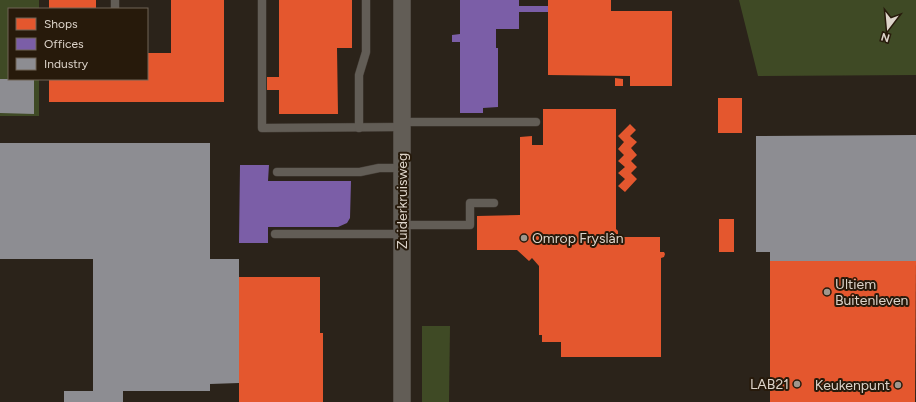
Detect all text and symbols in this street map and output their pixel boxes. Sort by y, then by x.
legend [8,8,148,80]
north arrow [868,8,908,48]
text: Shops [44,17,78,31]
text: N [879,30,891,45]
text: Offices [44,37,84,51]
text: Industry [44,57,89,71]
street label: Zuiderkruisweg [394,153,411,249]
place label: Omrop Fryslân [532,230,624,247]
marker: Omrop Fryslân [519,233,529,243]
place label: Ultiem Buitenleven [835,276,909,309]
marker: Ultiem Buitenleven [822,287,832,297]
place label: LAB21 [750,376,789,393]
place label: Keukenpunt [815,377,890,394]
marker: LAB21 [792,379,802,389]
marker: Keukenpunt [893,380,903,390]

